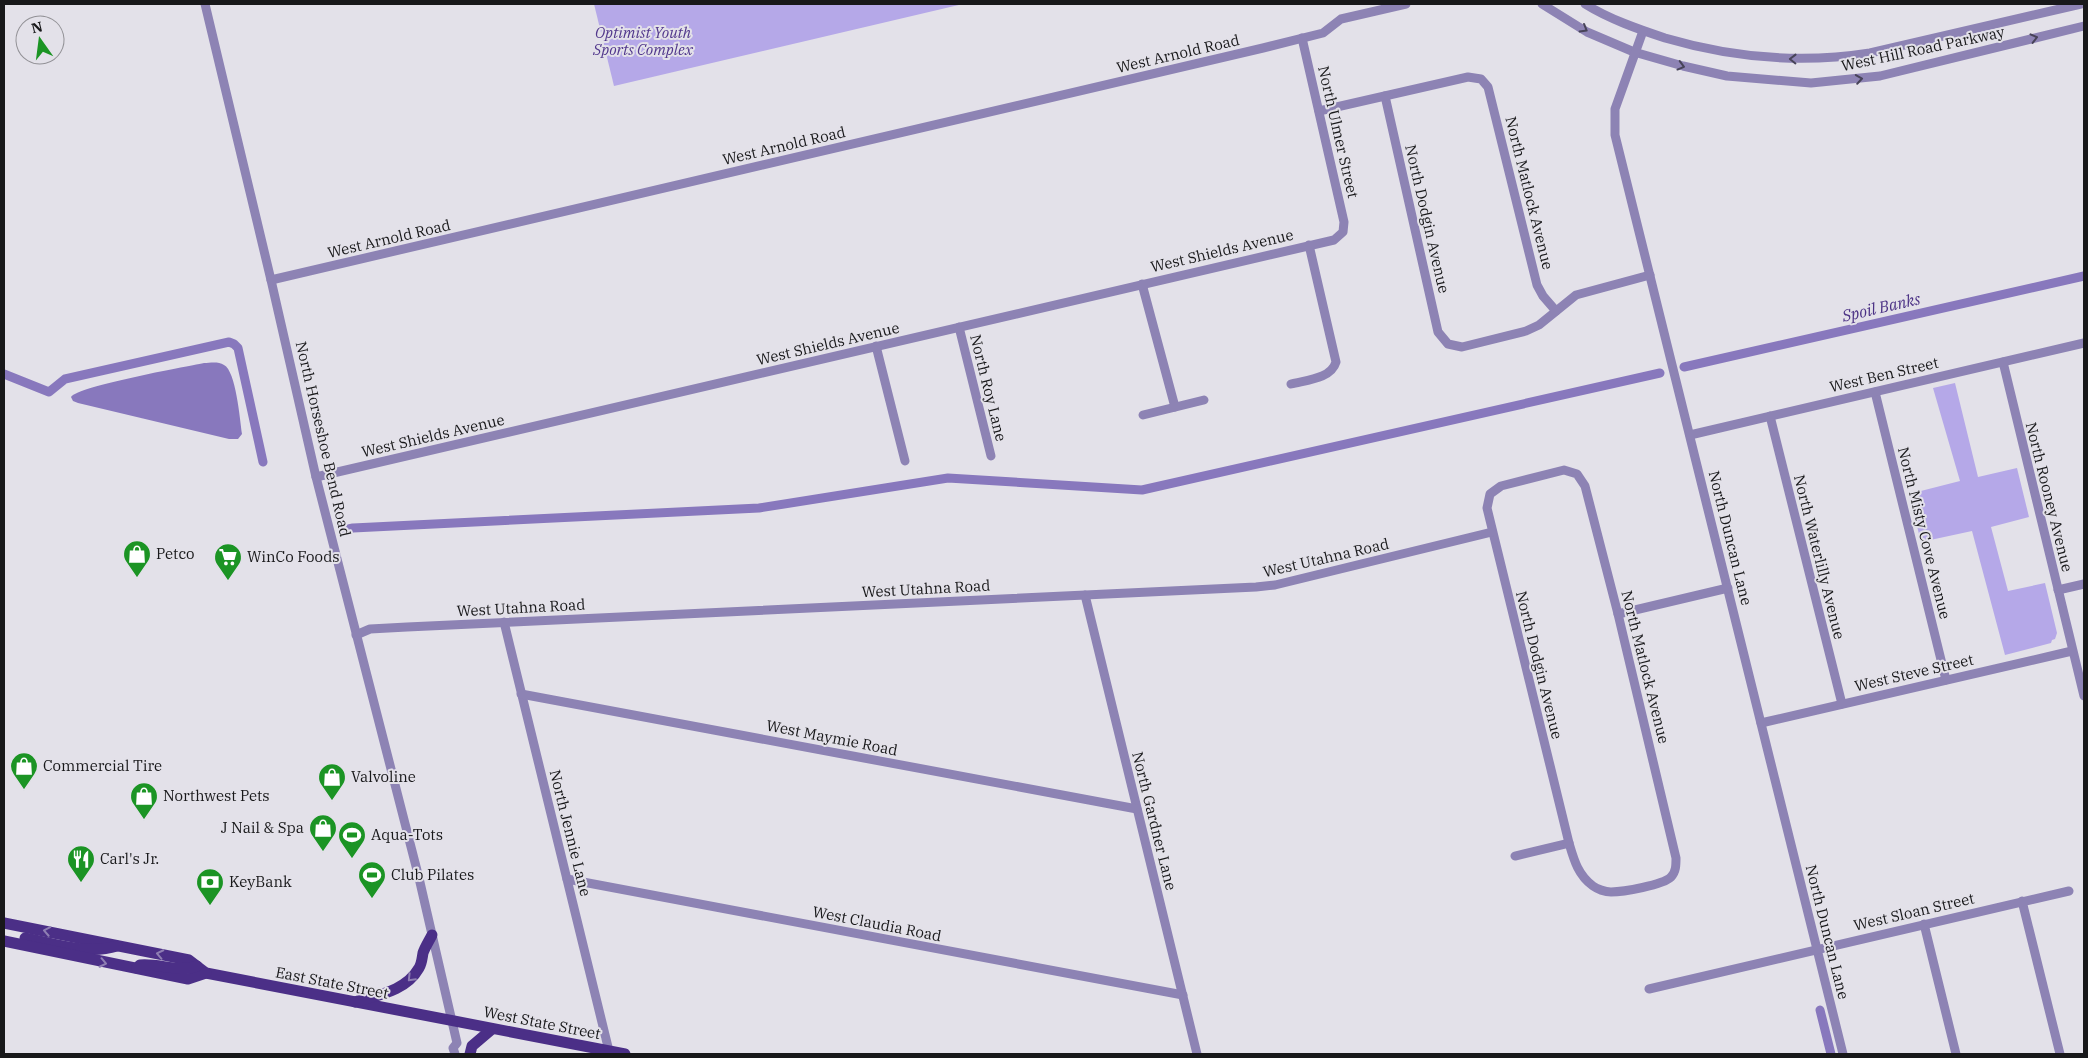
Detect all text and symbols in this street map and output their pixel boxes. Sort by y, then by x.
north arrow [15,15,65,65]
text: N [29,17,44,37]
street label: West Hill Road Parkway [1839,22,2006,75]
park label: Optimist Youth Sports Complex [592,23,693,59]
one-way arrow [1578,23,1587,33]
street label: West Arnold Road [1114,30,1241,77]
one-way arrow [2030,33,2039,44]
one-way arrow [1789,54,1797,64]
one-way arrow [1676,60,1684,70]
street label: North Ulmer Street [1314,64,1363,200]
one-way arrow [1855,74,1863,84]
street label: North Matlock Avenue [1501,114,1558,271]
street label: West Arnold Road [720,122,847,169]
street label: North Dodgin Avenue [1401,143,1454,295]
street label: West Arnold Road [325,215,452,262]
street label: West Shields Avenue [1149,225,1295,276]
water label: Spoil Banks [1839,288,1922,326]
street label: West Shields Avenue [755,318,901,369]
street label: North Roy Lane [966,332,1011,443]
street label: North Horseshoe Bend Road [292,339,355,539]
street label: West Ben Street [1828,353,1940,396]
street label: West Shields Avenue [360,410,506,461]
street label: North Rooney Avenue [2022,420,2077,574]
street label: North Misty Cove Avenue [1894,445,1955,621]
street label: North Duncan Lane [1705,469,1756,607]
street label: North Waterlilly Avenue [1790,473,1849,641]
street label: West Utahna Road [1261,534,1391,581]
shop icon: Petco [122,539,152,578]
supermarket icon: WinCo Foods [213,542,243,581]
place label: Petco [156,544,194,563]
place label: WinCo Foods [247,547,340,566]
street label: West Utahna Road [861,576,991,601]
street label: North Matlock Avenue [1617,588,1674,745]
street label: North Dodgin Avenue [1512,589,1567,741]
street label: West Utahna Road [456,595,586,620]
street label: West Steve Street [1853,650,1975,695]
street label: West Maymie Road [765,715,899,760]
street label: North Gardner Lane [1128,750,1181,892]
shop icon: Commercial Tire [9,751,39,790]
place label: Commercial Tire [43,756,162,775]
shop icon: Valvoline [317,762,347,801]
place label: Valvoline [351,767,416,786]
street label: North Jennie Lane [546,768,595,898]
shop icon: Northwest Pets [129,781,159,820]
place label: Northwest Pets [163,786,270,805]
shop icon: J Nail & Spa [308,813,338,852]
place label: J Nail & Spa [221,818,304,837]
sports icon: Aqua-Tots [337,820,367,859]
place label: Aqua-Tots [371,825,443,844]
restaurant icon: Carl's Jr. [66,844,96,883]
place label: Carl's Jr. [100,849,159,868]
sports icon: Club Pilates [357,860,387,899]
street label: North Duncan Lane [1802,863,1853,1001]
place label: Club Pilates [391,865,474,884]
bank icon: KeyBank [195,867,225,906]
place label: KeyBank [229,872,292,891]
street label: West Sloan Street [1852,888,1976,935]
street label: West Claudia Road [811,902,943,945]
one-way arrow [43,927,51,937]
one-way arrow [155,949,164,960]
one-way arrow [98,957,107,967]
street label: East State Street [274,962,390,1003]
one-way arrow [408,972,417,981]
street label: West State Street [482,1002,602,1043]

